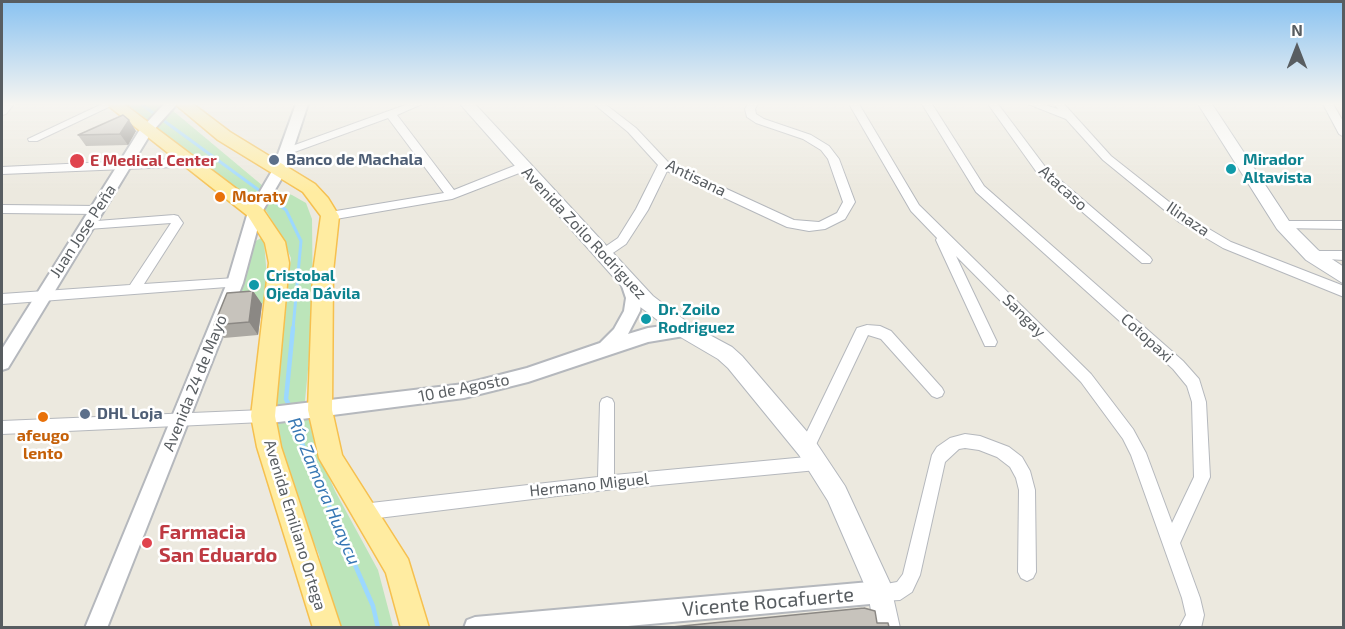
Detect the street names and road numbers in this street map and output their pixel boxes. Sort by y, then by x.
street label: Antisana [663,155,729,201]
street label: Atacaso [1035,161,1091,215]
street label: Avenida Zoilo Rodriguez [518,163,650,303]
street label: Juan Jose Peña [46,181,120,281]
street label: Ilinaza [1163,198,1213,240]
street label: Sangay [998,290,1050,342]
street label: Cotopaxi [1117,310,1177,366]
street label: Avenida 24 de Mayo [159,312,231,454]
street label: 10 de Agosto [417,370,511,406]
street label: Avenida Emiliano Ortega [260,437,330,613]
street label: Hermano Miguel [528,469,650,501]
street label: Vicente Rocafuerte [681,583,855,621]

